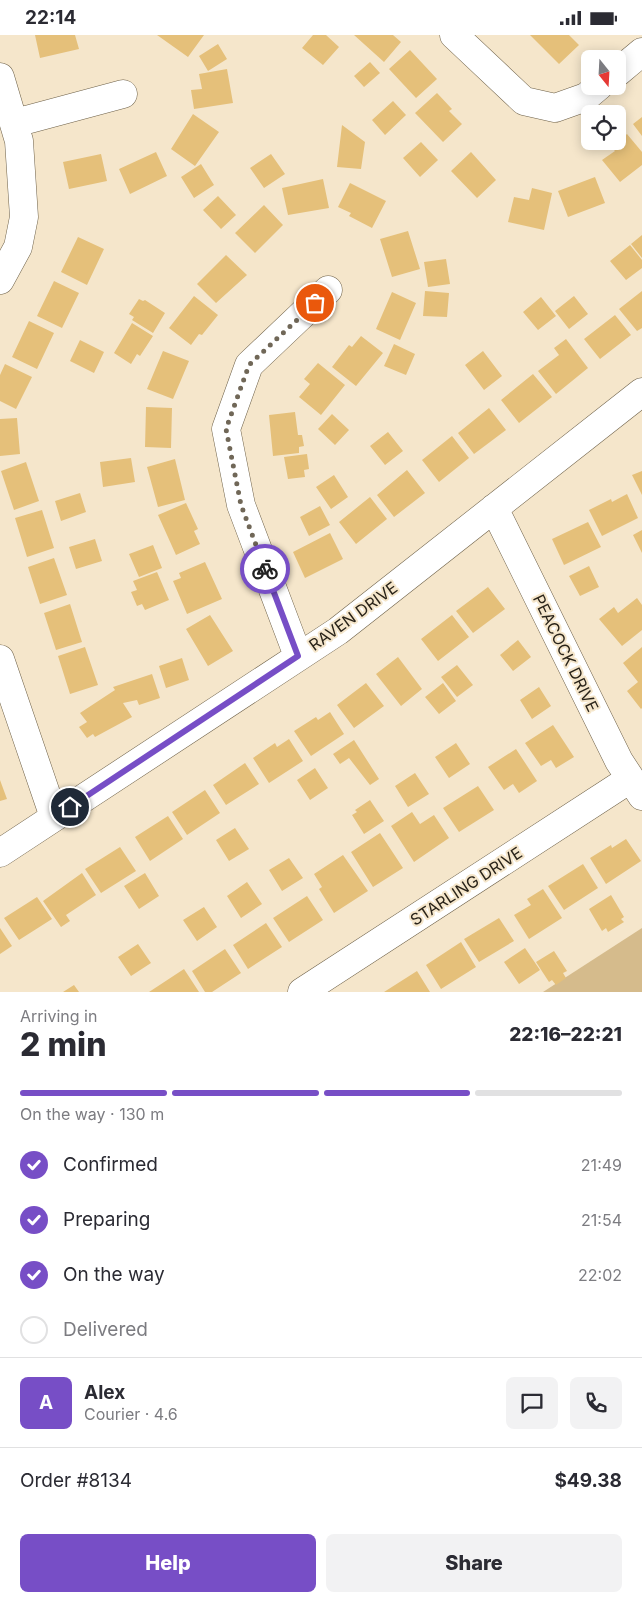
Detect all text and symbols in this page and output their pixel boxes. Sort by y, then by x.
text: 22:14 [25,6,76,29]
north arrow [581,50,626,95]
map controls [581,50,626,150]
button: locate [581,105,626,150]
pin [294,282,336,324]
icon: bag [301,289,329,317]
courier [240,544,290,594]
icon: bike [251,555,279,583]
street label: RAVEN DRIVE [305,577,401,655]
street label: PEACOCK DRIVE [529,591,603,715]
pin [49,786,91,828]
icon: home [56,793,84,821]
street label: STARLING DRIVE [406,842,526,930]
text: Arriving in [20,1006,97,1026]
text: 22:16–22:21 [509,1023,622,1046]
text: 2 min [20,1025,106,1064]
text: On the way · 130 m [20,1104,164,1124]
icon: check [20,1151,48,1179]
text: Confirmed [63,1153,158,1176]
text: 21:49 [581,1155,622,1175]
icon: check [20,1206,48,1234]
text: Preparing [63,1208,150,1231]
text: 21:54 [581,1210,622,1230]
icon: check [20,1261,48,1289]
text: On the way [63,1263,165,1286]
text: 22:02 [578,1265,622,1285]
text: Delivered [63,1318,148,1341]
button: chat [506,1377,558,1429]
button: phone [570,1377,622,1429]
text: Alex [84,1381,125,1404]
text: A [39,1391,53,1414]
text: Courier · 4.6 [84,1404,178,1424]
text: Order #8134 [20,1469,132,1492]
text: $49.38 [554,1469,622,1492]
button: Help [20,1534,316,1592]
button: Share [326,1534,622,1592]

